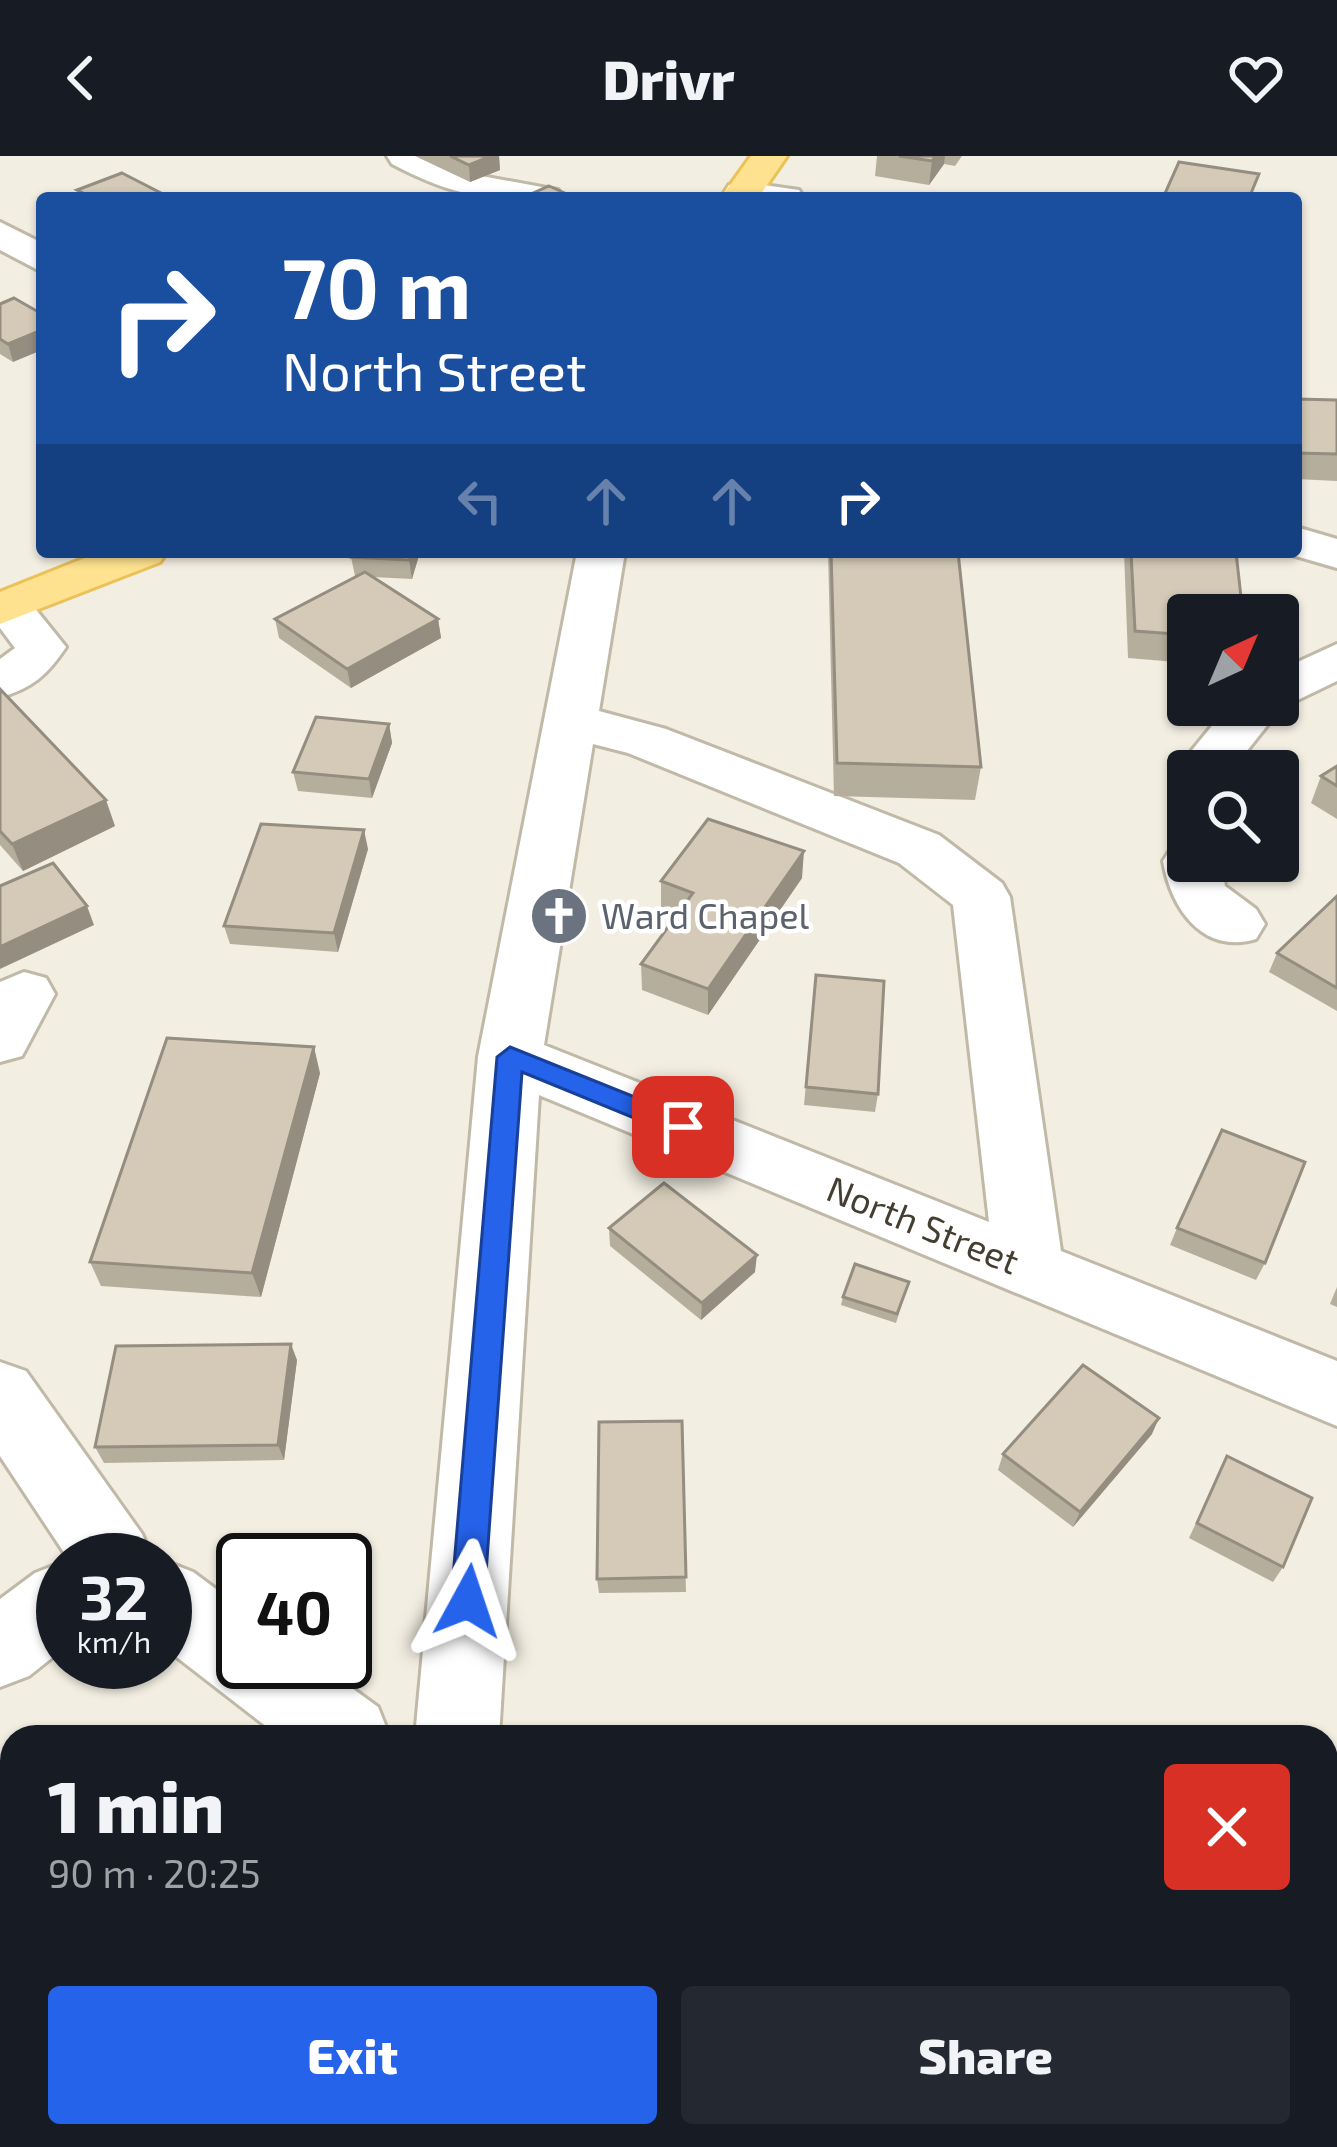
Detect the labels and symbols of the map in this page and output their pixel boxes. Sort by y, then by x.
north arrow [1167,594,1299,726]
church icon: Ward Chapel [528,885,590,947]
place label: Ward Chapel [601,893,810,936]
pin [632,1076,734,1178]
street label: North Street [821,1166,1026,1282]
speed limit sign: 40 [216,1533,372,1689]
position arrow [405,1538,531,1664]

